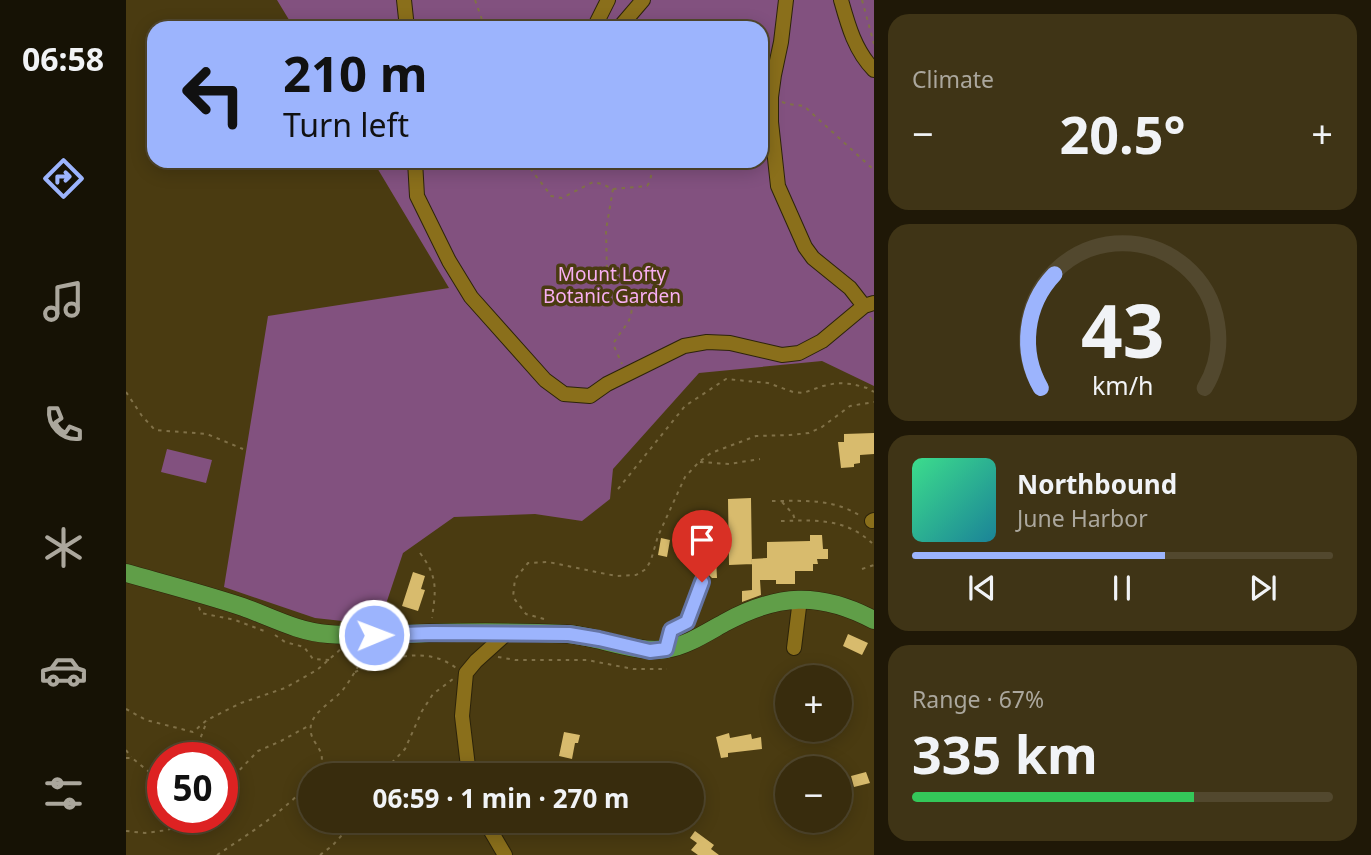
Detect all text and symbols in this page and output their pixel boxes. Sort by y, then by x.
text: 06:58 [22,37,104,80]
text: 210 m [283,40,428,106]
icon: left [168,49,259,140]
text: Climate [912,63,994,95]
text: 20.5° [1060,98,1185,169]
text: Turn left [283,103,409,146]
text: − [912,107,934,159]
text: + [1311,107,1333,159]
icon: directions [39,154,88,203]
park label: Mount Lofty Botanic Garden [543,261,681,309]
icon: music [39,277,88,326]
text: 43 [1081,281,1164,380]
text: km/h [1092,368,1153,402]
icon: phone [39,400,88,449]
text: Northbound [1017,466,1177,502]
text: June Harbor [1017,502,1148,534]
pin [672,510,732,582]
icon: arrive [683,521,721,559]
icon: climate [39,523,88,572]
icon: previous [963,569,1001,607]
icon: pause [1103,569,1141,607]
icon: next [1244,569,1282,607]
position arrow [337,598,411,672]
icon: car [39,646,88,695]
map controls [775,665,852,833]
button: + [775,665,852,742]
text: Range · 67% [912,683,1044,715]
text: 335 km [912,718,1098,789]
speed limit sign: 50 [147,742,238,833]
button: − [775,756,852,833]
icon: filters [39,769,88,818]
text: 06:59 · 1 min · 270 m [373,780,629,816]

